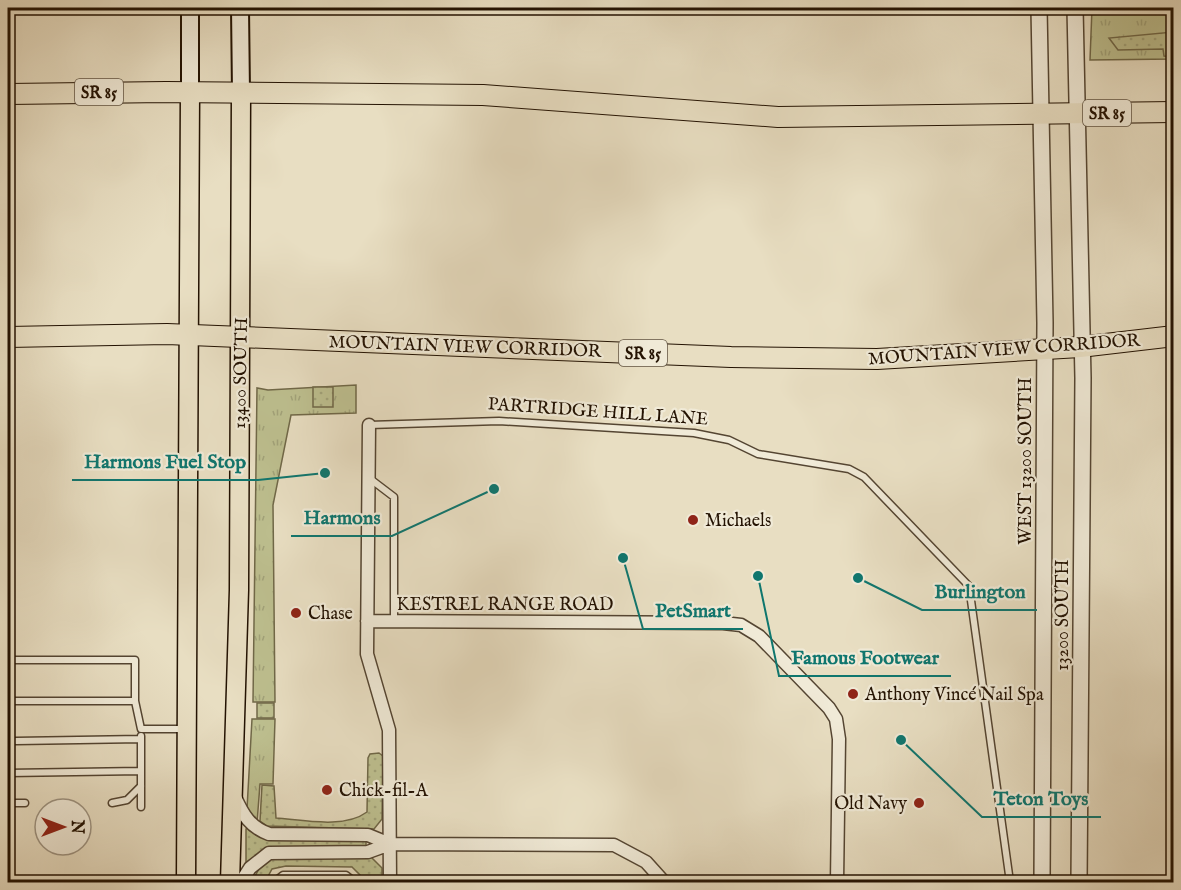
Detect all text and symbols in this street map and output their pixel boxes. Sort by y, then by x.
road number: SR 85 [75,79,123,105]
road number: SR 85 [1083,100,1131,126]
street label: 13400 SOUTH [229,317,254,429]
street label: MOUNTAIN VIEW CORRIDOR [867,329,1142,371]
street label: MOUNTAIN VIEW CORRIDOR [328,331,603,364]
road number: SR 85 [619,340,667,366]
street label: WEST 13200 SOUTH [1015,377,1038,545]
street label: PARTRIDGE HILL LANE [487,393,709,432]
callout: Harmons Fuel Stop [72,442,258,480]
text: Harmons Fuel Stop [84,450,246,475]
callout: Harmons [291,498,392,536]
text: Harmons [304,506,380,531]
place label: Michaels [705,510,771,533]
marker: Michaels [686,513,700,527]
street label: 13200 SOUTH [1052,559,1075,671]
callout: Burlington [922,572,1037,610]
text: Burlington [934,580,1026,605]
callout: PetSmart [643,591,743,629]
street label: KESTREL RANGE ROAD [397,594,613,617]
text: PetSmart [655,599,731,624]
place label: Chase [308,603,353,626]
marker: Chase [289,606,303,620]
callout: Famous Footwear [779,638,951,676]
text: Famous Footwear [791,646,940,671]
place label: Anthony Vincé Nail Spa [864,684,1044,707]
marker: Anthony Vincé Nail Spa [846,687,860,701]
callout: Teton Toys [982,779,1101,817]
place label: Chick-fil-A [339,780,429,803]
marker: Chick-fil-A [320,783,334,797]
text: Teton Toys [993,787,1088,812]
place label: Old Navy [834,793,907,816]
marker: Old Navy [912,796,926,810]
north arrow [33,797,93,857]
text: N [66,819,86,834]

